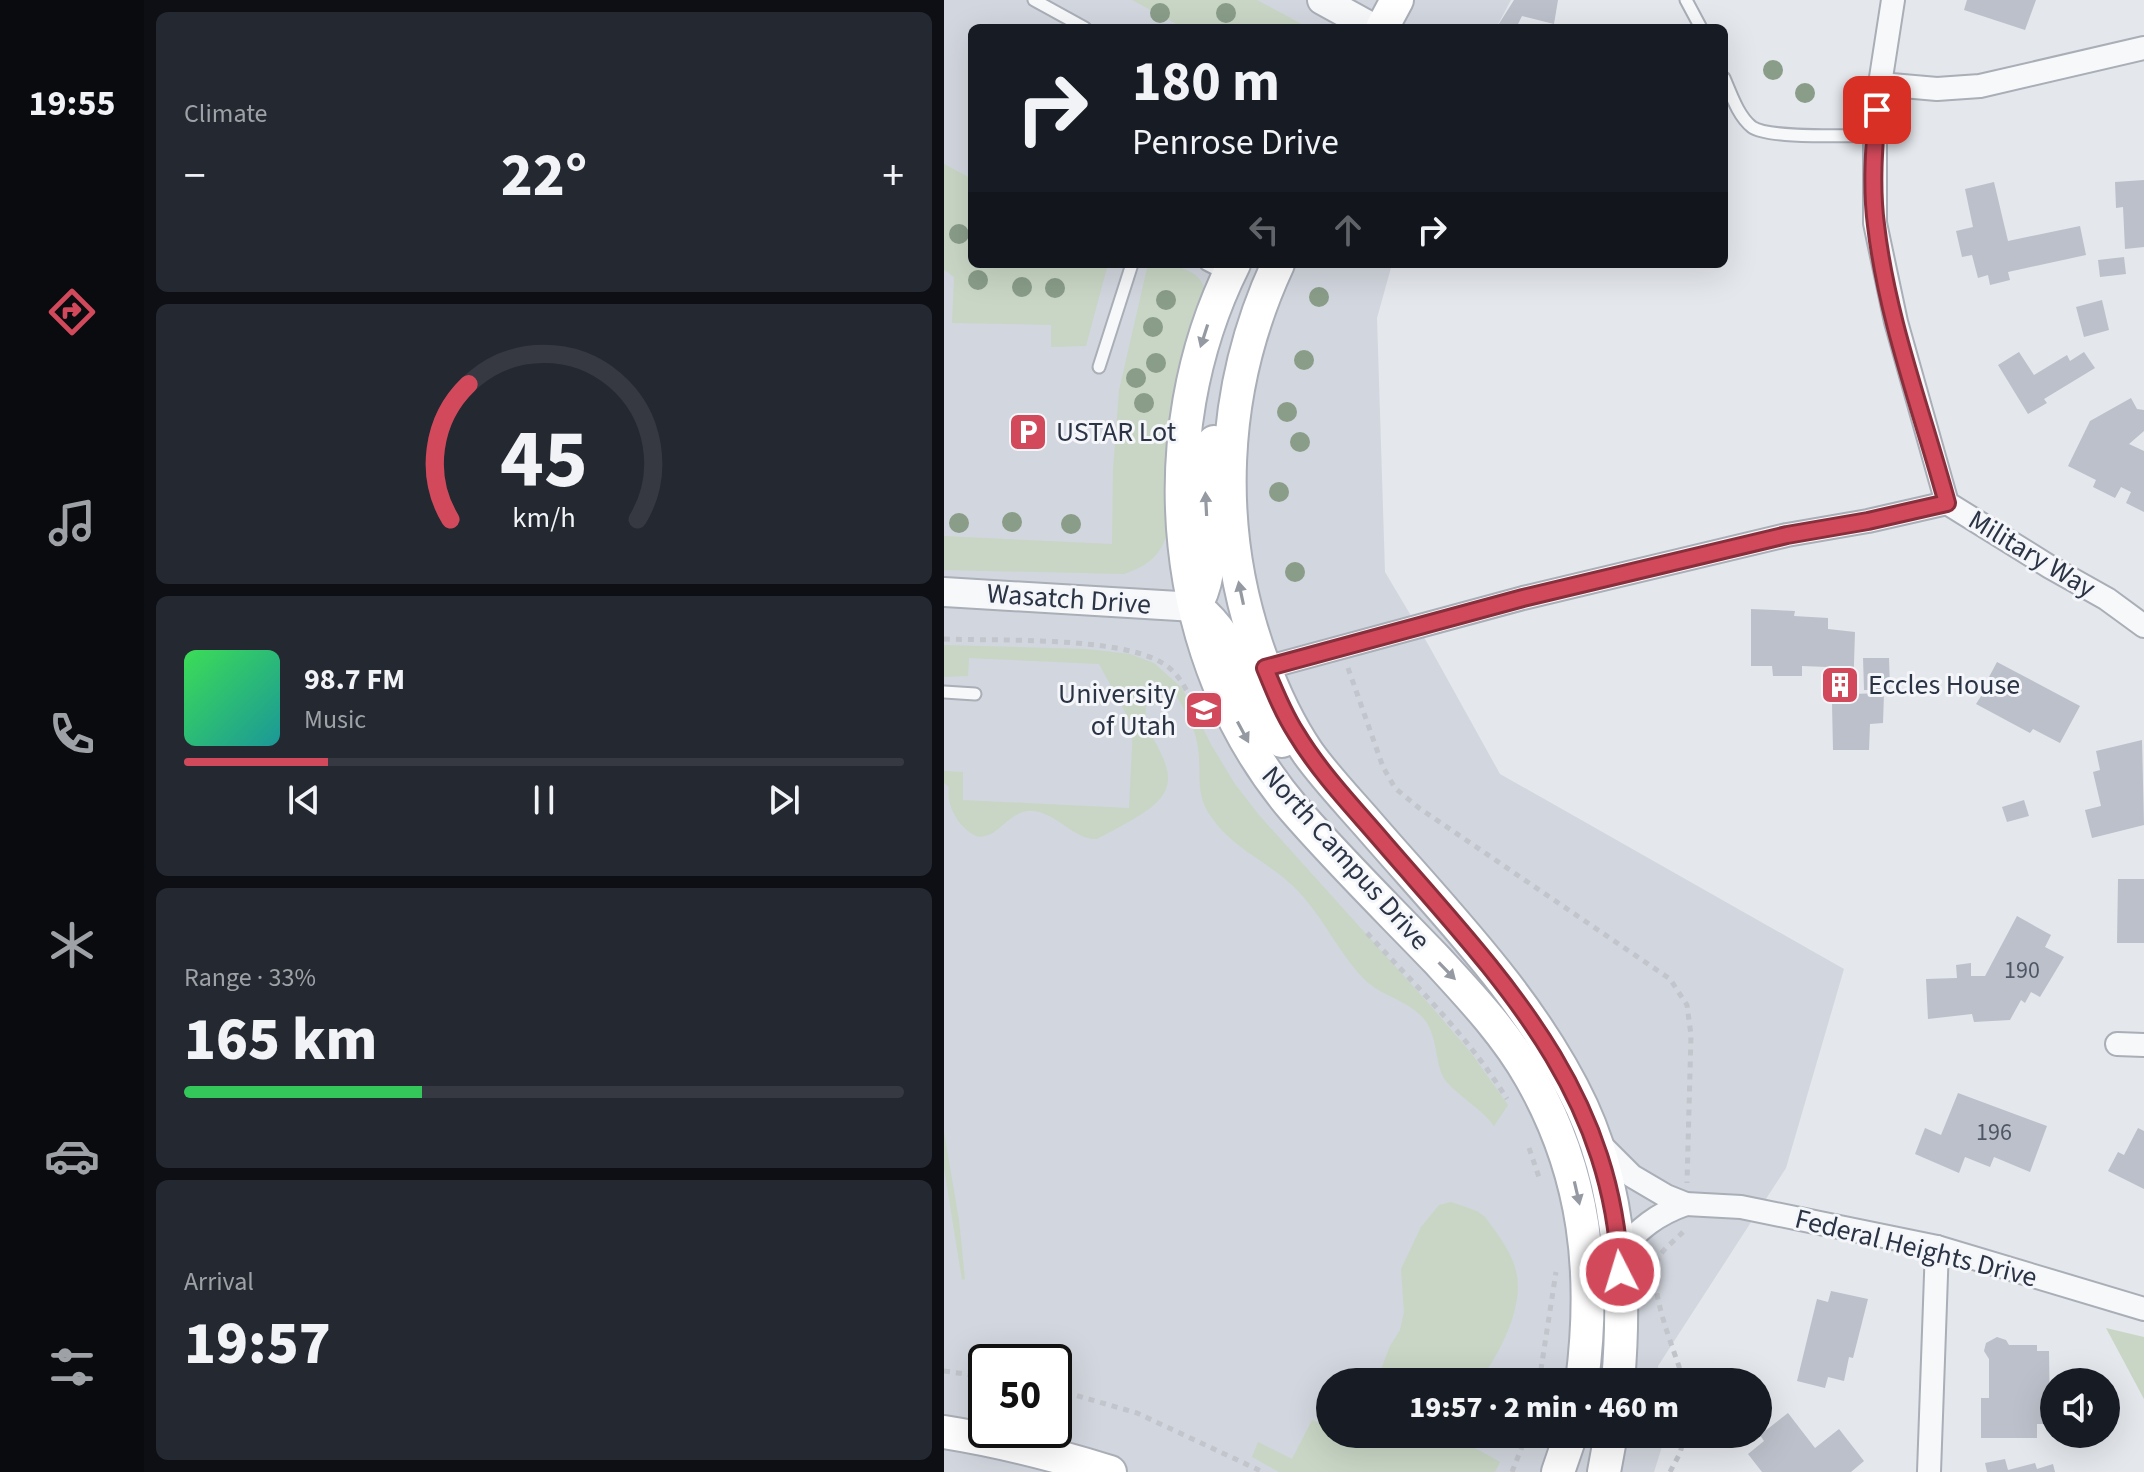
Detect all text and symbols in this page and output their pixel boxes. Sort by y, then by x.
text: 180 m [1132,43,1280,122]
icon: right [1000,56,1104,160]
pin [1843,76,1911,144]
text: 19:55 [29,78,115,129]
icon: arrive [1855,88,1899,132]
text: Climate [184,95,268,132]
text: Penrose Drive [1132,117,1339,168]
text: 22° [501,134,587,219]
text: − [184,145,206,208]
text: + [882,145,904,208]
icon: left [1242,208,1286,252]
icon: ahead [1326,208,1370,252]
icon: right [1410,208,1454,252]
icon: directions [44,284,100,340]
one-way arrow [1197,324,1209,348]
text: 45 [500,401,588,519]
parking icon: USTAR Lot [1007,411,1049,453]
place label: USTAR Lot [1056,412,1177,452]
one-way arrow [1200,491,1213,516]
icon: music [44,495,100,551]
text: km/h [512,498,576,538]
street label: Military Way [1961,500,2103,608]
street label: Wasatch Drive [986,573,1152,625]
one-way arrow [1234,581,1247,606]
text: 98.7 FM [304,658,405,701]
building icon: Eccles House [1819,664,1861,706]
place label: Eccles House [1868,665,2020,705]
place label: University of Utah [1058,674,1176,746]
school or university icon: University of Utah [1183,689,1225,731]
text: Music [304,701,366,738]
icon: phone [44,706,100,762]
one-way arrow [1236,721,1249,744]
street label: North Campus Drive [1252,757,1440,959]
icon: previous [282,778,326,822]
icon: pause [522,778,566,822]
icon: next [762,778,806,822]
icon: climate [44,917,100,973]
house number: 190 [2004,953,2040,988]
text: Range · 33% [184,959,316,996]
one-way arrow [1438,961,1456,980]
text: 165 km [184,998,377,1083]
house number: 196 [1976,1115,2012,1150]
icon: car [44,1128,100,1184]
one-way arrow [1571,1180,1584,1205]
street label: Federal Heights Drive [1791,1199,2041,1297]
position arrow [1578,1230,1662,1314]
text: Arrival [184,1263,254,1300]
text: 19:57 [184,1302,331,1387]
icon: filters [44,1339,100,1395]
speed limit sign: 50 [968,1344,1072,1448]
map controls [2040,1368,2120,1448]
button: sound [2040,1368,2120,1448]
text: 19:57 · 2 min · 460 m [1409,1386,1679,1429]

